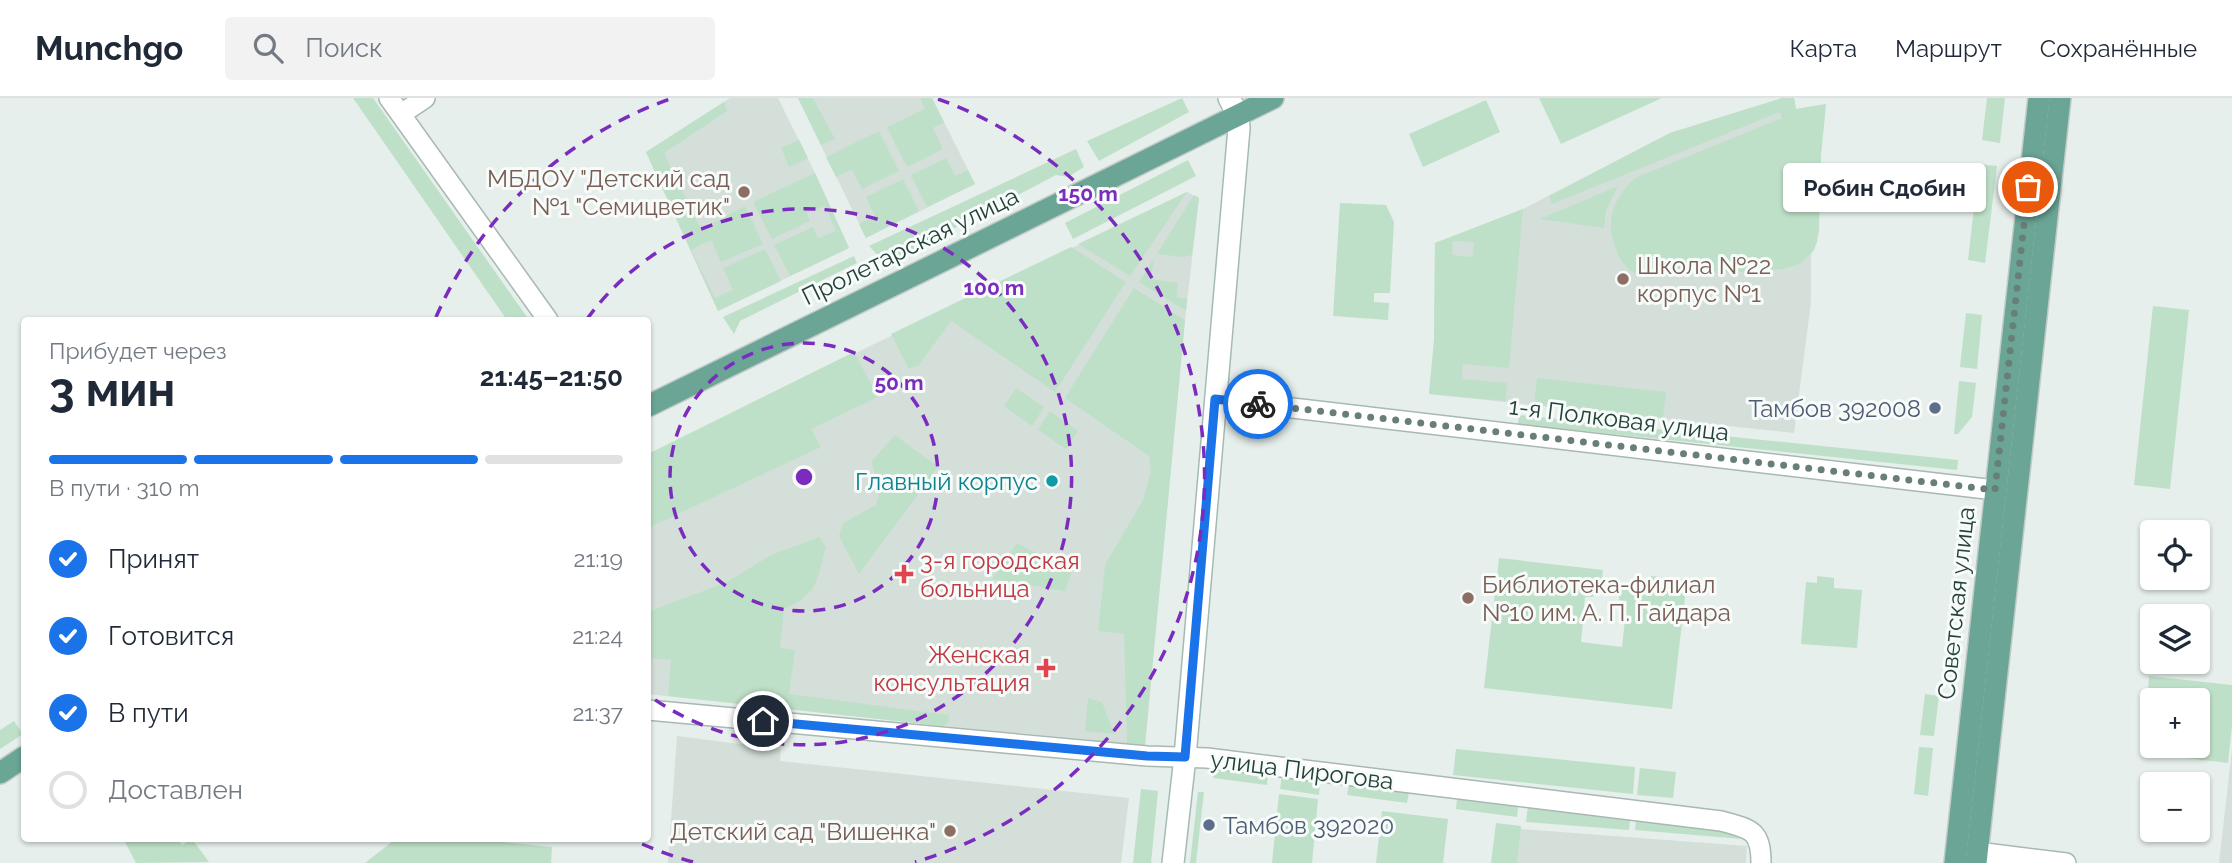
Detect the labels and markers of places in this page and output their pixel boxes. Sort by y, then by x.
pin [1998,157,2058,217]
callout: Робин Сдобин [1783,162,1986,212]
place label: МБДОУ "Детский сад №1 "Семицветик" [487,164,730,221]
marker: МБДОУ "Детский сад №1 "Семицветик" [736,184,752,200]
place label: Школа №22 корпус №1 [1637,251,1771,308]
marker: Школа №22 корпус №1 [1615,271,1631,287]
place label: Тамбов 392008 [1748,394,1921,423]
marker: Тамбов 392008 [1927,400,1943,416]
centre of rings [792,465,816,489]
place label: Главный корпус [855,467,1038,496]
marker: Главный корпус [1044,473,1060,489]
place label: 3-я городская больница [920,546,1080,603]
marker: 3-я городская больница [894,564,914,584]
place label: Библиотека-филиал №10 им. А. П. Гайдара [1482,570,1731,627]
marker: Библиотека-филиал №10 им. А. П. Гайдара [1460,590,1476,606]
place label: Женская консультация [874,640,1030,697]
marker: Женская консультация [1036,658,1056,678]
pin [733,691,793,751]
place label: Тамбов 392020 [1223,811,1394,840]
place label: Детский сад "Вишенка" [670,817,936,846]
marker: Тамбов 392020 [1201,817,1217,833]
marker: Детский сад "Вишенка" [942,823,958,839]

